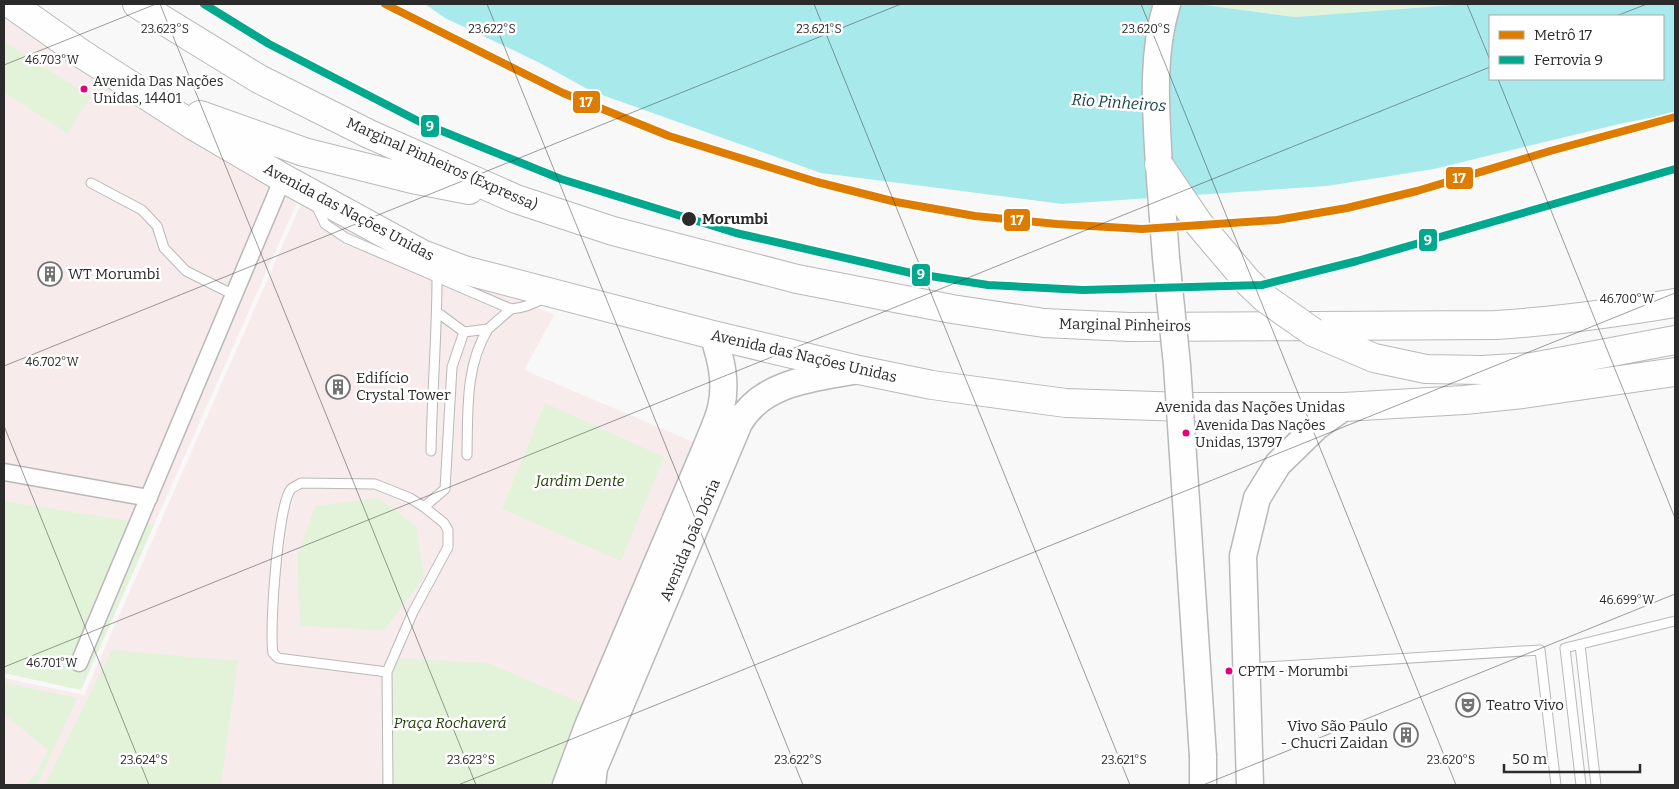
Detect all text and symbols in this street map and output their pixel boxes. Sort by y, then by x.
legend [1489,15,1664,80]
text: 23.623°S [141,22,189,36]
text: 23.622°S [468,22,516,36]
text: 23.621°S [796,22,842,36]
text: 23.620°S [1122,22,1170,36]
text: Metrô 17 [1534,26,1593,44]
text: Ferrovia 9 [1534,51,1603,69]
text: 46.703°W [25,53,80,67]
place label: Avenida Das Nações Unidas, 14401 [93,73,223,107]
marker: Avenida Das Nações Unidas, 14401 [79,84,89,94]
line badge: 17 [572,90,601,114]
water label: Rio Pinheiros [1071,90,1167,115]
text: 17 [579,94,593,111]
street label: Marginal Pinheiros (Expressa) [344,114,540,214]
line badge: 9 [420,114,440,138]
text: 9 [426,118,434,135]
street label: Avenida das Nações Unidas [261,159,437,265]
line badge: 17 [1445,166,1474,190]
text: 17 [1452,170,1466,187]
line badge: 17 [1003,208,1031,232]
marker: Morumbi [680,210,698,228]
place label: Morumbi [702,210,768,228]
text: 17 [1010,212,1024,229]
line badge: 9 [1418,228,1438,252]
text: 9 [1424,232,1432,249]
building icon: WT Morumbi [37,261,63,287]
line badge: 9 [911,263,931,287]
place label: WT Morumbi [68,265,160,283]
text: 9 [917,266,925,283]
text: 46.700°W [1600,292,1655,306]
street label: Marginal Pinheiros [1059,315,1191,335]
street label: Avenida das Nações Unidas [709,326,899,386]
text: 46.702°W [25,355,80,369]
place label: Edifício Crystal Tower [356,369,451,404]
building icon: Edifício Crystal Tower [325,374,351,400]
street label: Avenida das Nações Unidas [1155,398,1345,416]
place label: Avenida Das Nações Unidas, 13797 [1195,417,1325,451]
marker: Avenida Das Nações Unidas, 13797 [1181,428,1191,438]
park label: Jardim Dente [534,472,625,490]
street label: Avenida João Dória [656,476,724,604]
text: 46.699°W [1600,593,1655,607]
text: 46.701°W [26,656,78,670]
place label: CPTM - Morumbi [1238,663,1348,680]
marker: CPTM - Morumbi [1224,666,1234,676]
theatre icon: Teatro Vivo [1455,692,1481,718]
place label: Teatro Vivo [1486,696,1564,714]
park label: Praça Rochaverá [393,714,507,732]
place label: Vivo São Paulo - Chucri Zaidan [1281,717,1388,752]
building icon: Vivo São Paulo - Chucri Zaidan [1393,722,1419,748]
scale bar [1504,742,1640,774]
text: 50 m [1512,750,1548,768]
text: 23.624°S [120,753,168,767]
text: 23.623°S [447,753,495,767]
text: 23.622°S [774,753,822,767]
text: 23.621°S [1101,753,1147,767]
text: 23.620°S [1427,753,1475,767]

